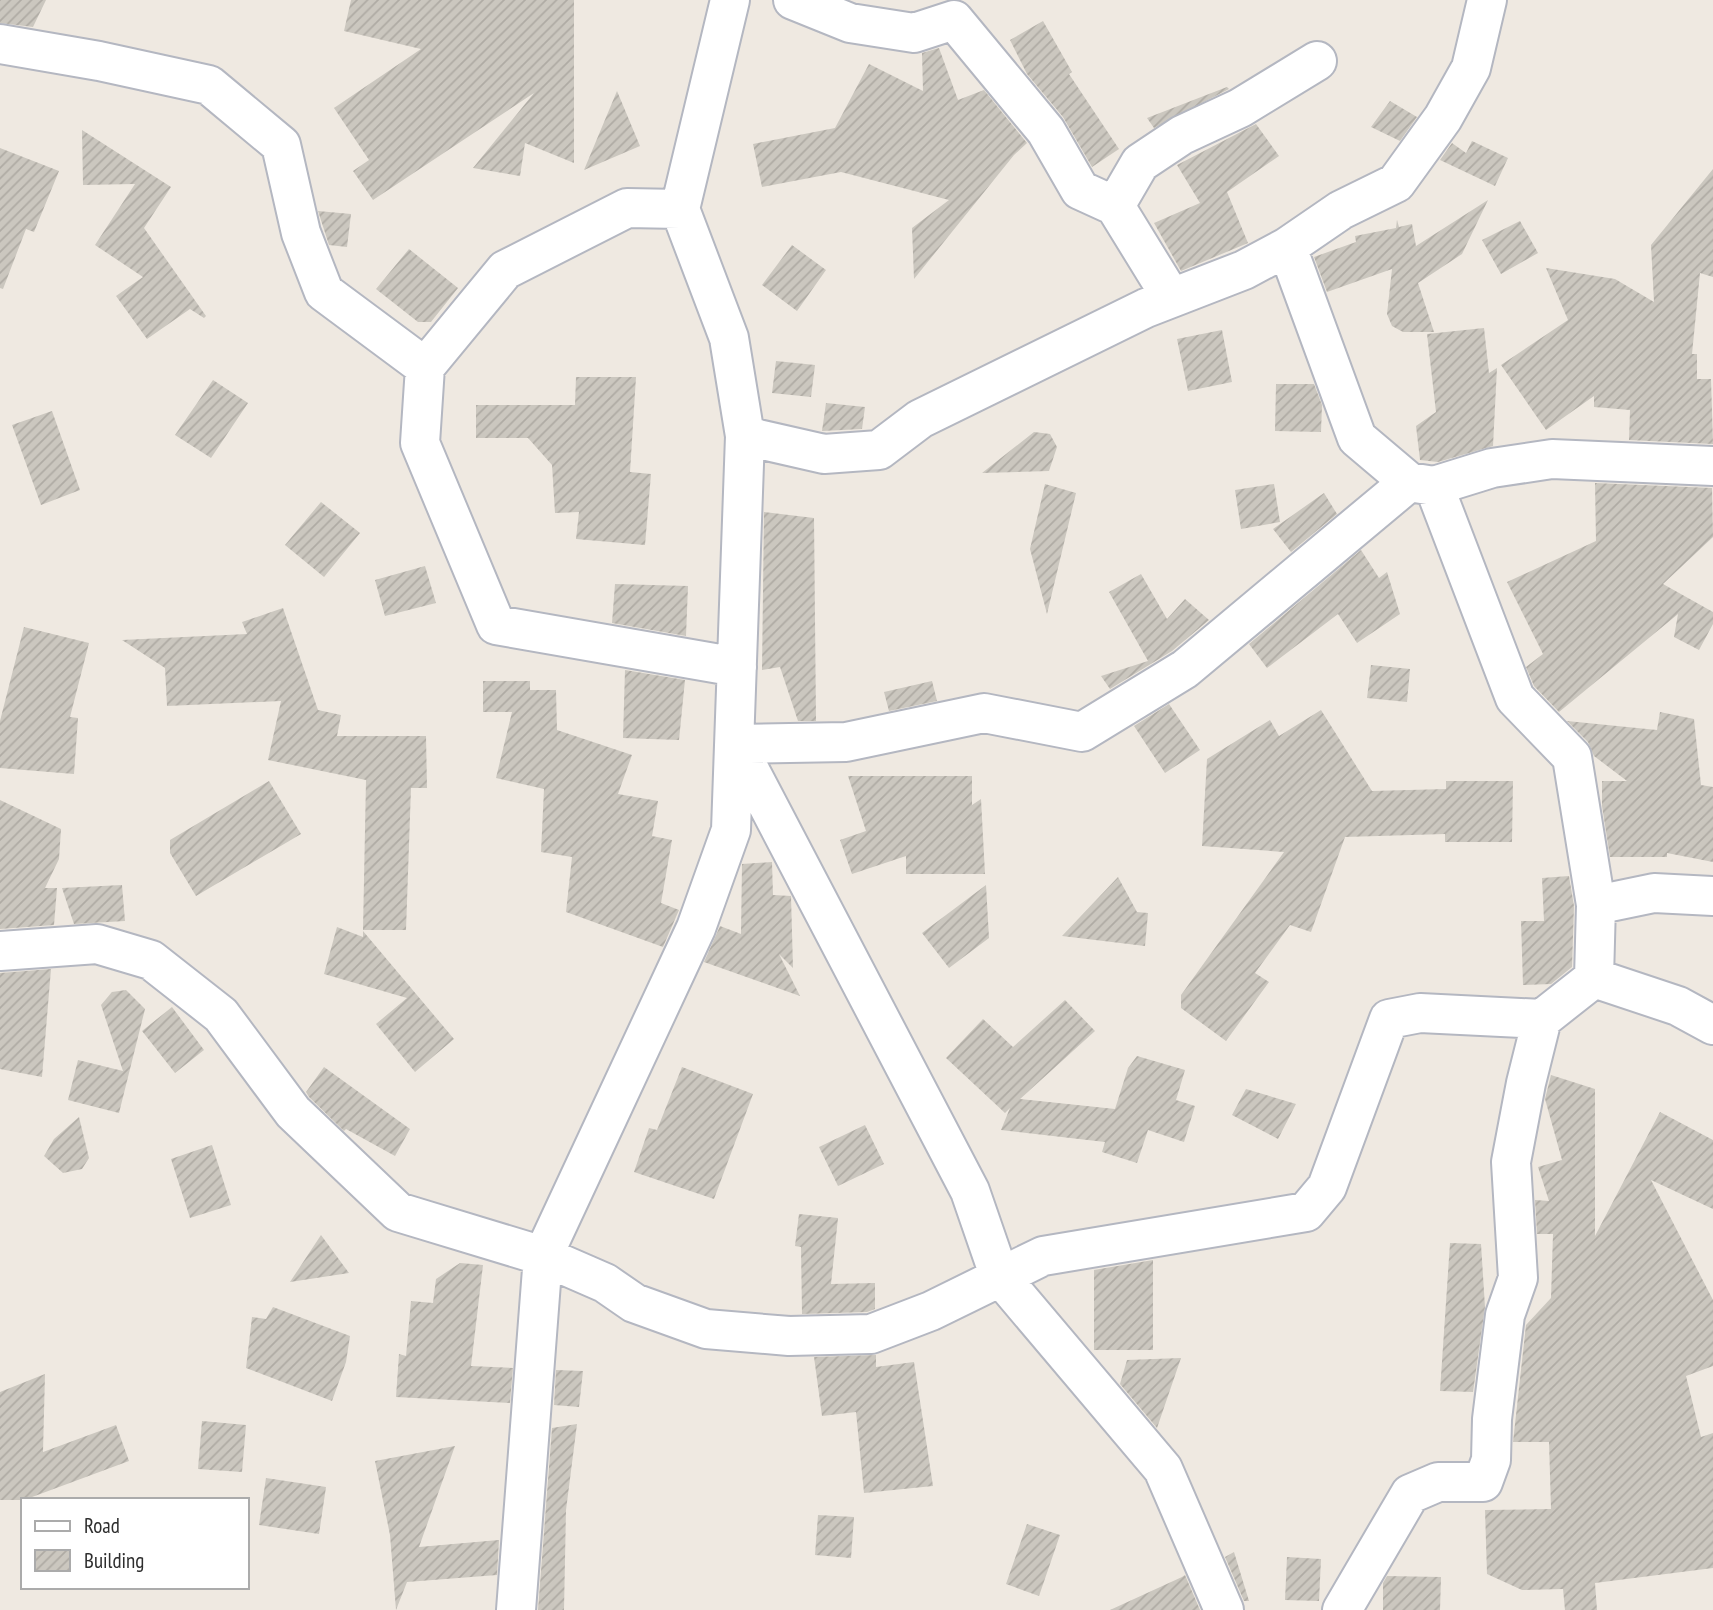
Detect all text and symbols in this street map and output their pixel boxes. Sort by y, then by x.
legend [21,1498,248,1589]
text: Road [84,1512,120,1539]
text: Building [84,1547,144,1574]

